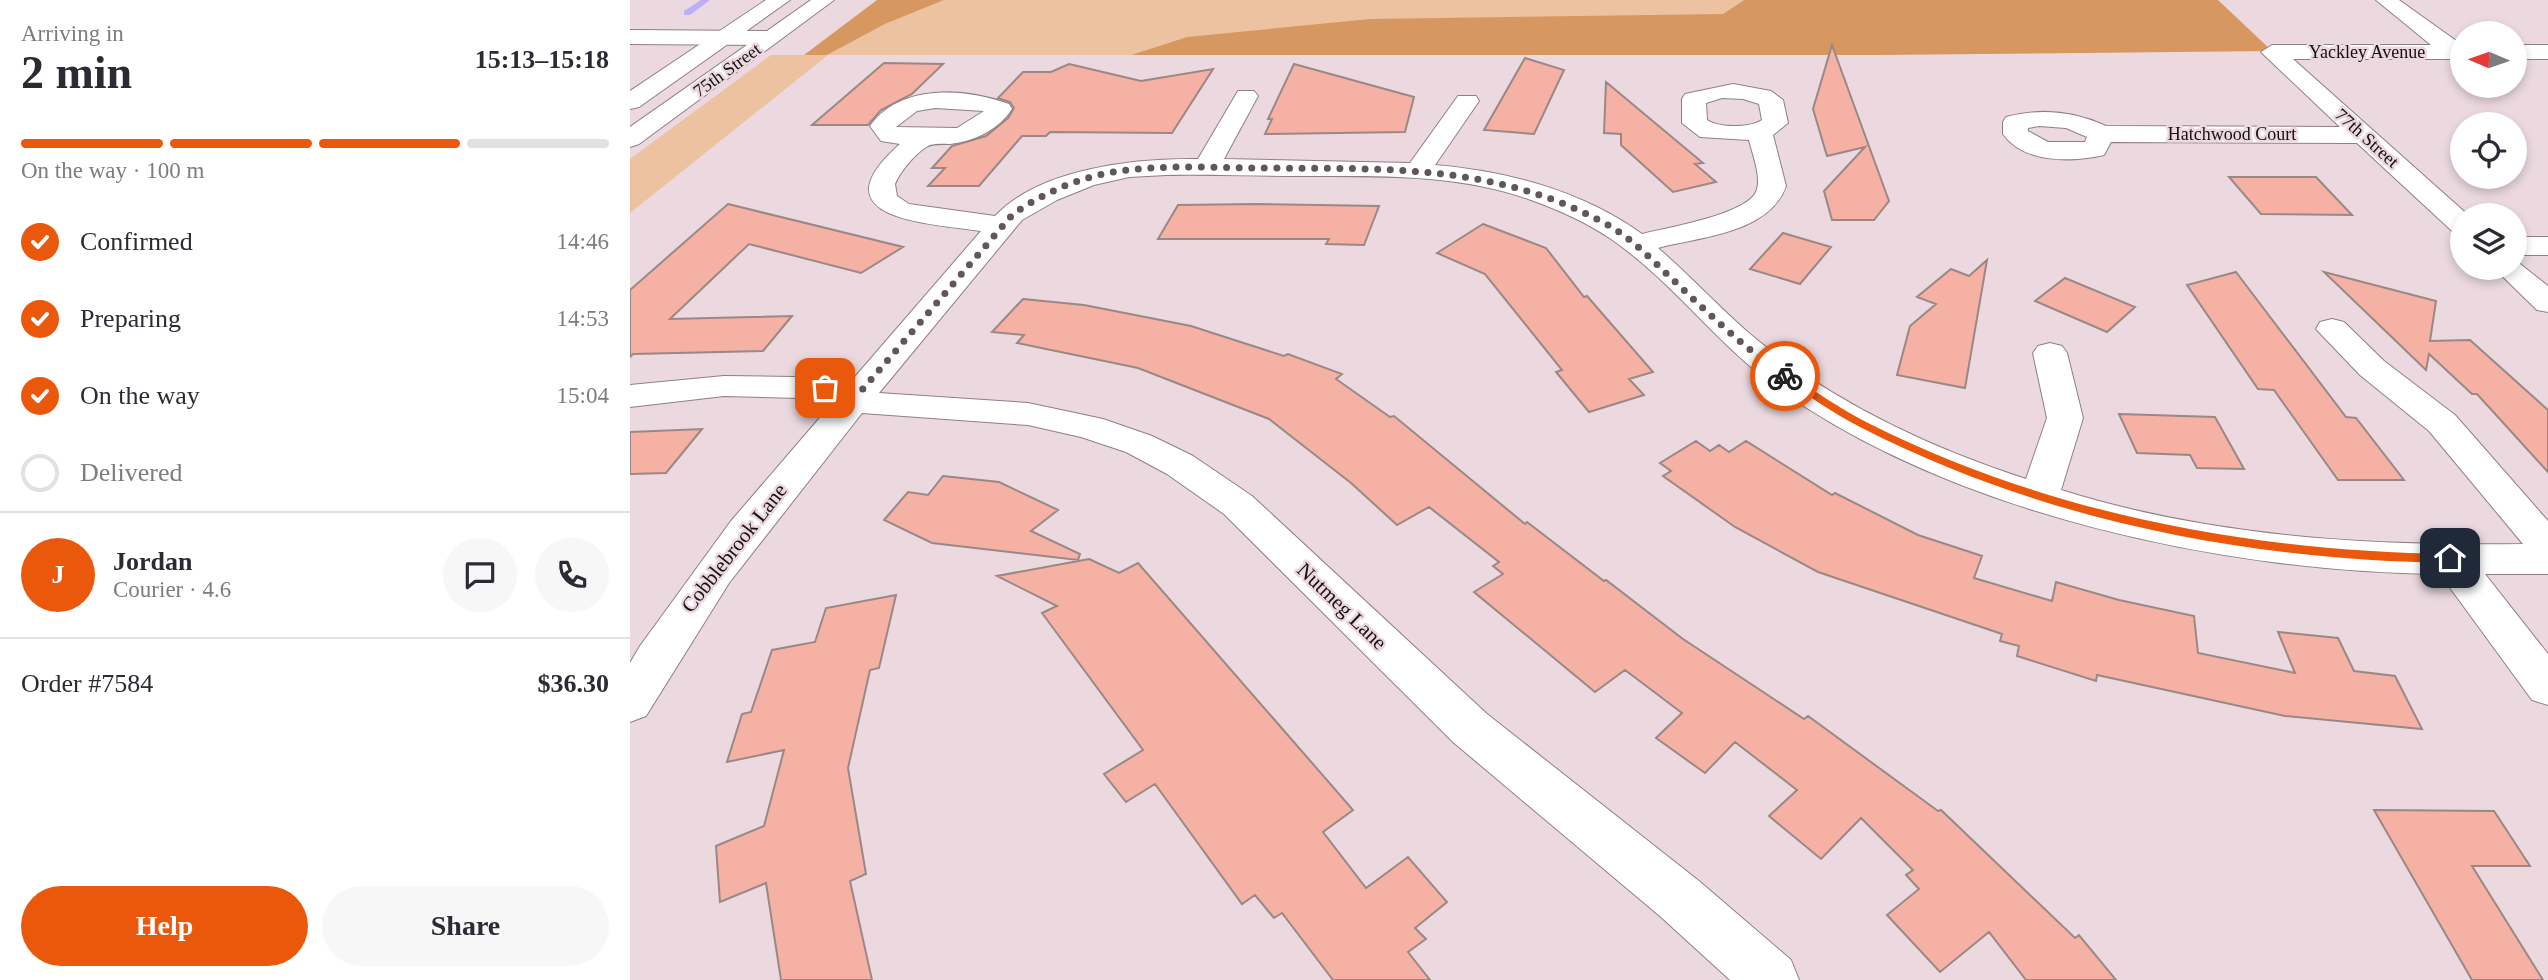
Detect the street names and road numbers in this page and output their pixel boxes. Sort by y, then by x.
street label: 75th Street [689,39,765,101]
street label: Yackley Avenue [2309,42,2425,62]
street label: 77th Street [2331,104,2403,172]
street label: Hatchwood Court [2168,124,2296,144]
street label: Cobblebrook Lane [676,479,792,617]
street label: Nutmeg Lane [1292,557,1392,655]

